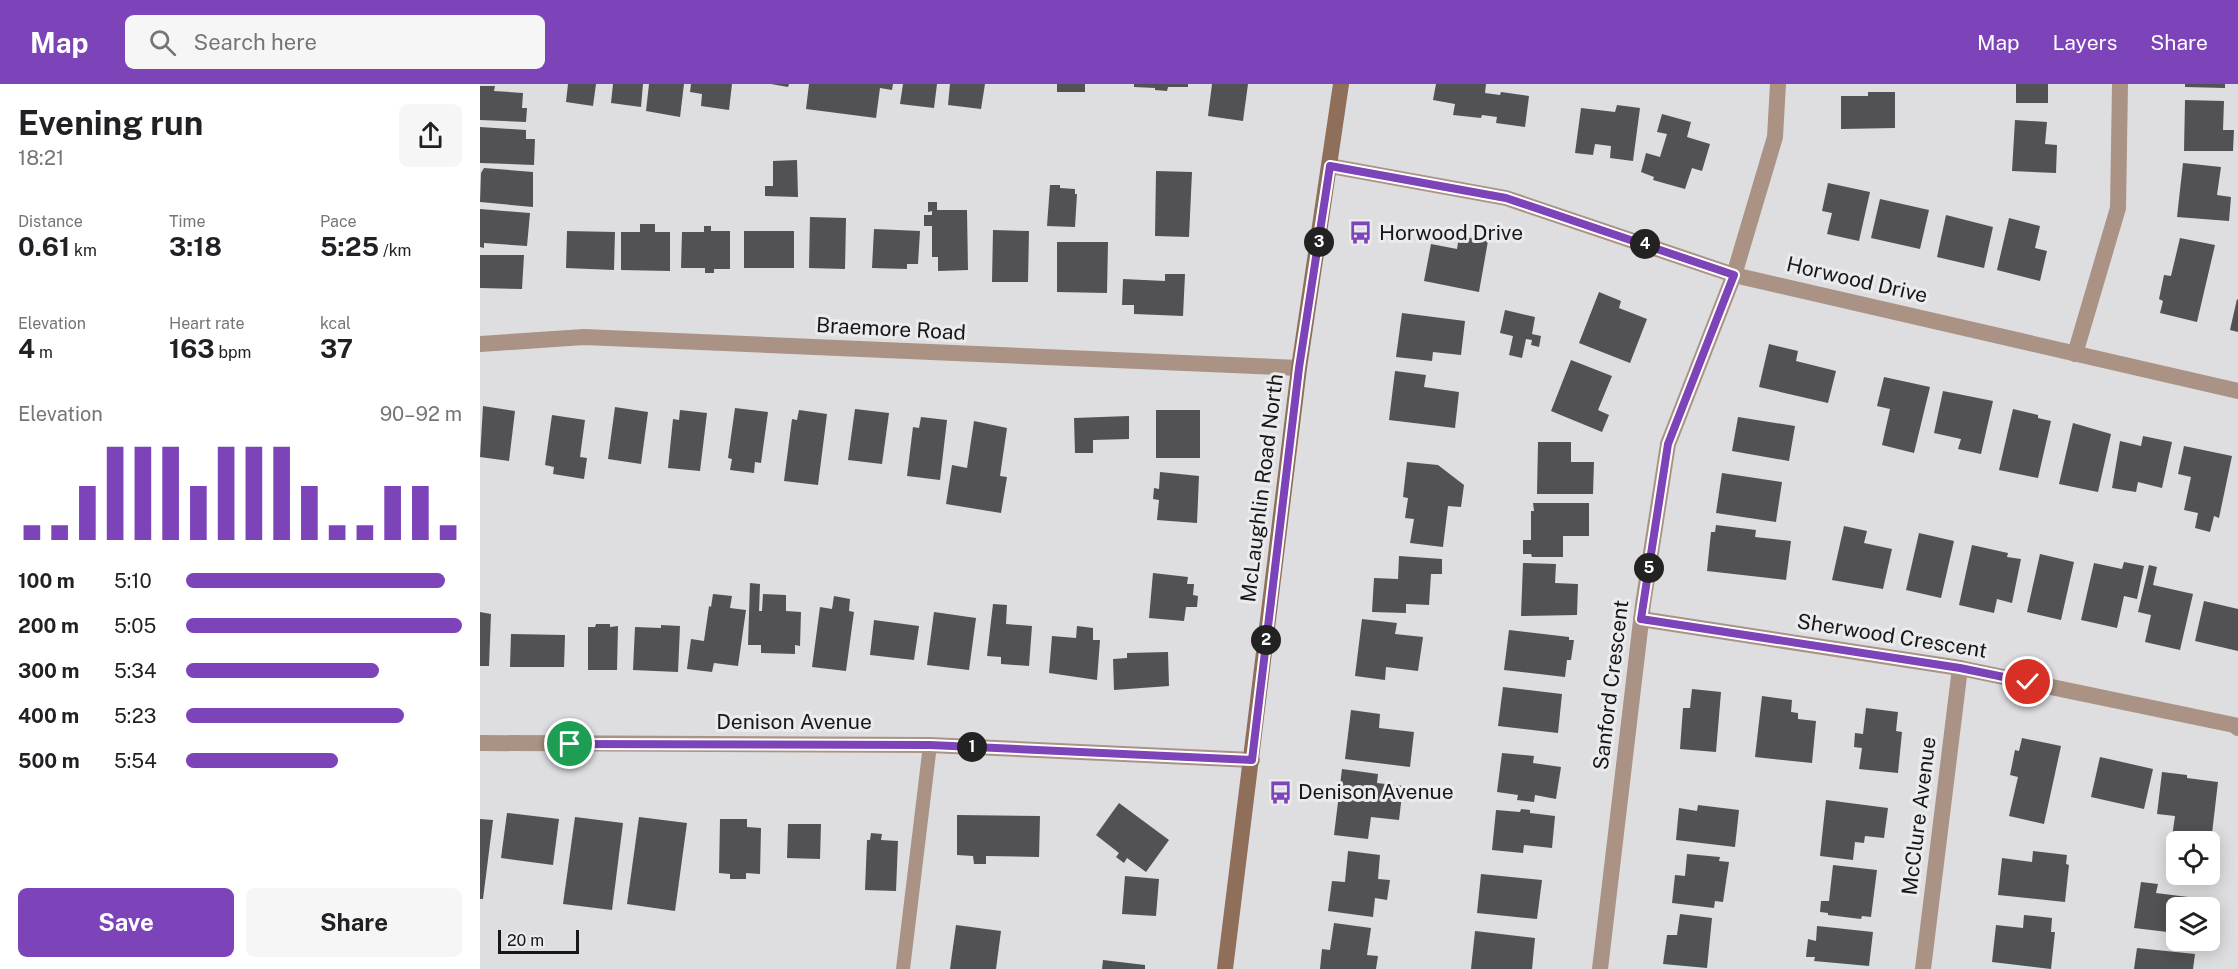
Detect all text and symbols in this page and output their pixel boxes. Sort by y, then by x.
search box [125,15,545,69]
text: Map [30,26,89,59]
icon: search [146,26,179,59]
text: Search here [194,29,317,55]
text: Map [1977,30,2020,55]
text: Layers [2053,30,2117,55]
text: Share [2150,30,2208,55]
text: Evening run [18,104,203,142]
button: share [399,104,462,167]
text: 18:21 [18,146,64,170]
text: Distance [18,212,83,231]
text: Time [169,212,205,231]
text: Pace [320,212,357,231]
bus stop icon: Horwood Drive [1348,220,1374,246]
place label: Horwood Drive [1379,220,1523,245]
pin: 3 [1304,227,1334,257]
pin: 4 [1630,229,1660,259]
text: 0.61 [18,231,70,262]
text: 3:18 [169,231,222,262]
text: 5:25 [320,231,379,262]
text: 3 [1314,232,1324,251]
text: 4 [1640,234,1650,253]
text: km [70,241,97,260]
text: /km [379,241,411,260]
street label: Horwood Drive [1784,251,1930,308]
street label: Braemore Road [815,312,967,345]
text: Elevation [18,314,86,333]
text: Heart rate [169,314,245,333]
text: kcal [320,314,351,333]
text: 4 [18,333,35,364]
text: 163 [169,333,215,364]
text: 37 [320,333,353,364]
text: m [35,343,53,362]
text: bpm [215,343,251,362]
street label: McLaughlin Road North [1235,372,1288,604]
text: Elevation [18,402,103,426]
text: 90–92 m [380,402,462,426]
pin: 5 [1634,553,1664,583]
text: 5 [1644,558,1654,577]
text: 100 m [18,569,75,593]
text: 5:10 [114,569,152,593]
street label: Sanford Crescent [1588,598,1633,771]
street label: Sherwood Crescent [1795,608,1989,663]
text: 200 m [18,614,79,638]
text: 5:05 [114,614,156,638]
pin: 2 [1251,625,1281,655]
text: 2 [1261,630,1271,649]
pin [2002,656,2053,707]
text: 300 m [18,659,79,683]
text: 5:34 [114,659,156,683]
icon: check [2011,665,2044,698]
text: 400 m [18,704,79,728]
text: 5:23 [114,704,156,728]
street label: Denison Avenue [716,709,872,734]
pin [544,718,595,769]
icon: arrive [553,727,586,760]
pin: 1 [957,732,987,762]
street label: McClure Avenue [1896,735,1941,897]
text: 1 [969,737,975,756]
text: 500 m [18,749,80,773]
text: 5:54 [114,749,157,773]
bus stop icon: Denison Avenue [1267,779,1293,805]
place label: Denison Avenue [1298,779,1454,804]
map controls [2166,831,2220,951]
button: locate [2166,831,2220,885]
button: Save [18,888,234,957]
button: Share [246,888,462,957]
button: layers [2166,897,2220,951]
scale bar [498,927,579,954]
text: 20 m [507,931,544,950]

